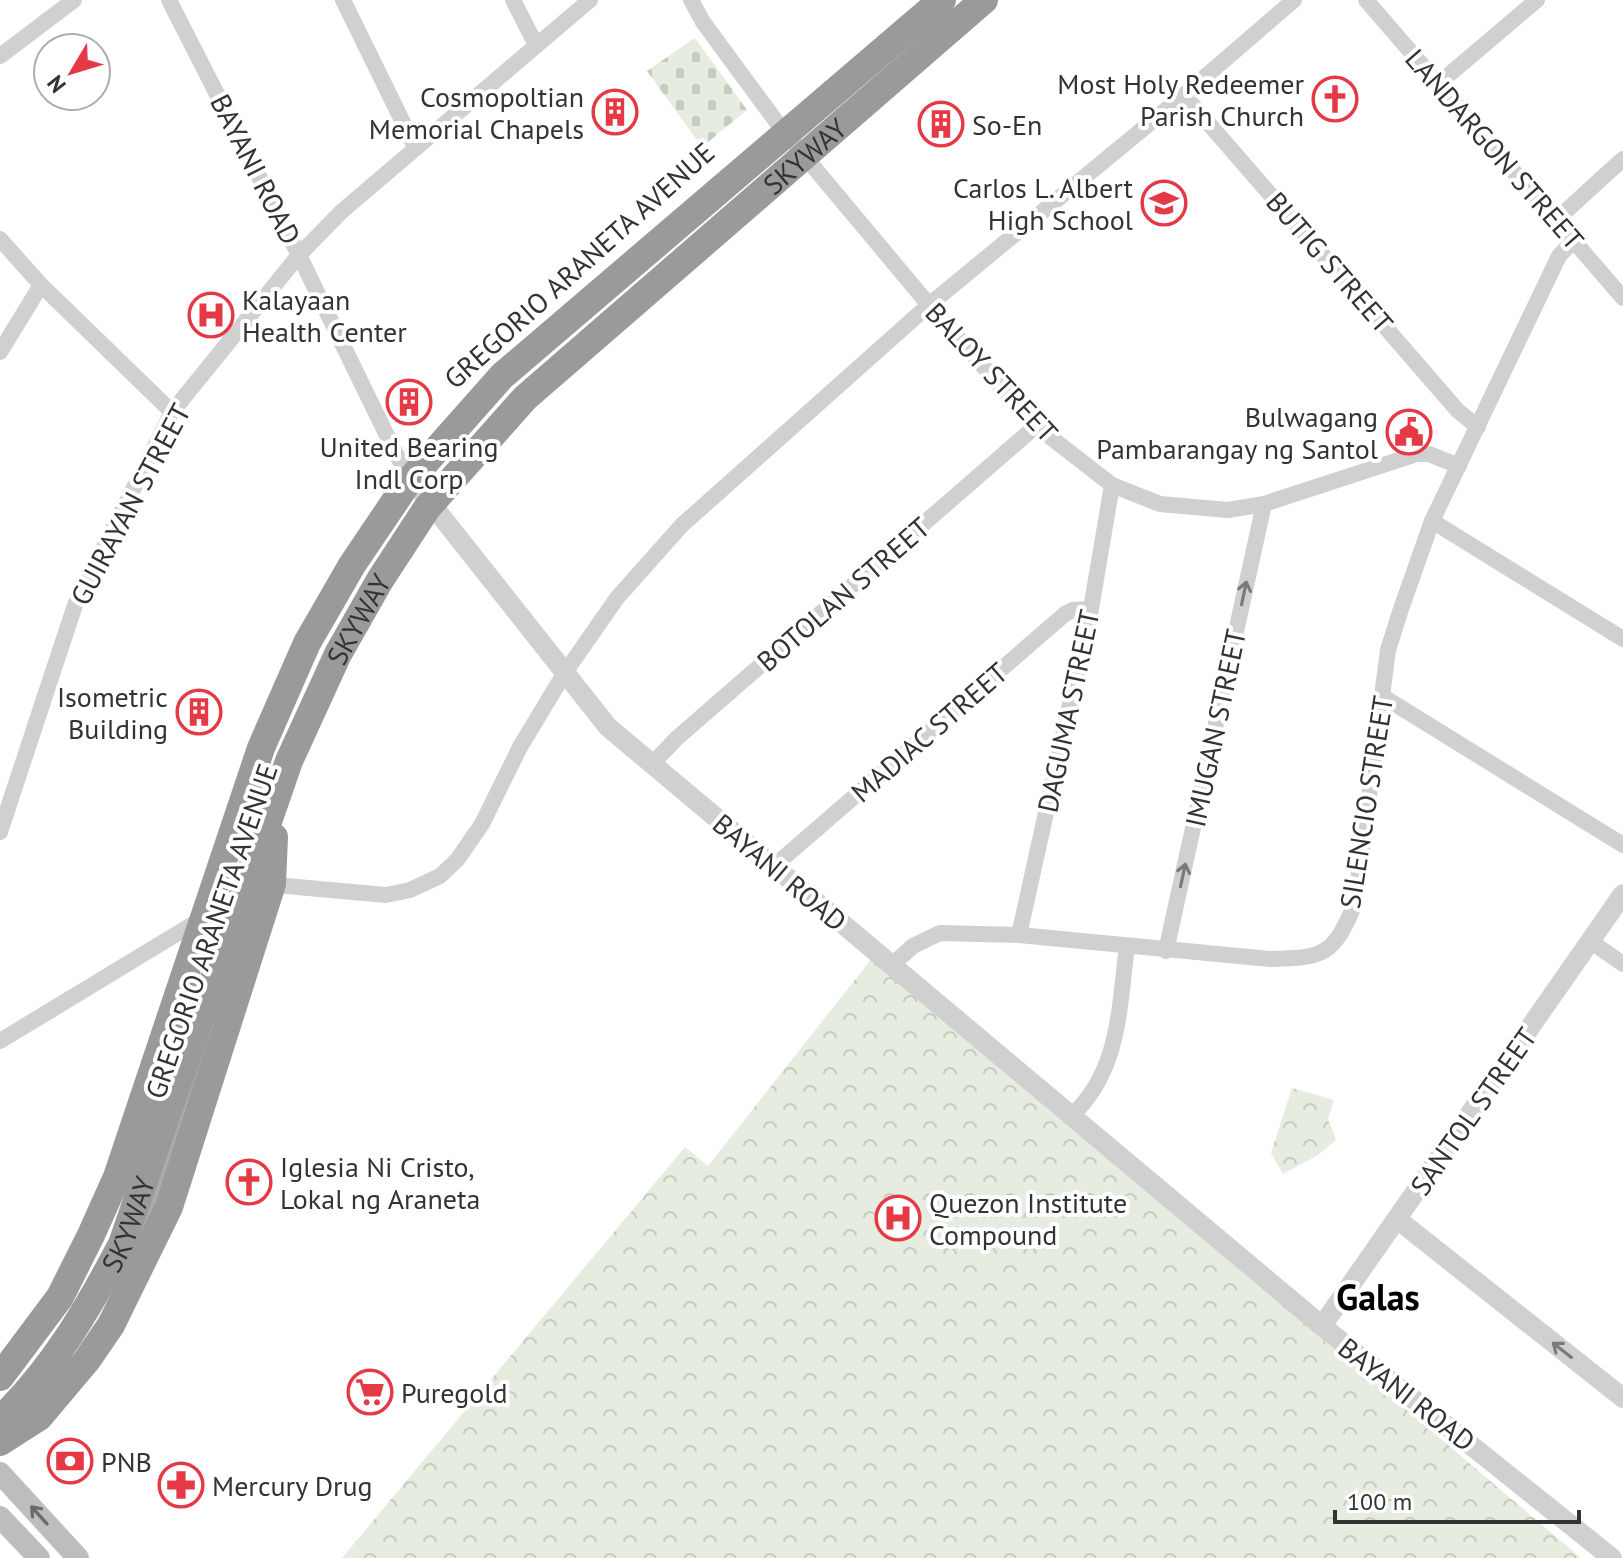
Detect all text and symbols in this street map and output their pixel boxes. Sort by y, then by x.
north arrow [32,32,112,112]
street label: LANDARGON STREET [1398,41,1593,258]
place label: Most Holy Redeemer Parish Church [1057,65,1304,134]
text: N [41,70,72,99]
church icon: Most Holy Redeemer Parish Church [1311,75,1359,123]
place label: Cosmopoltian Memorial Chapels [369,78,584,147]
street label: BAYANI ROAD [202,88,310,250]
building icon: Cosmopoltian Memorial Chapels [591,88,639,136]
building icon: So-En [917,100,965,148]
place label: So-En [972,106,1042,143]
street label: SKYWAY [755,109,854,202]
street label: GREGORIO ARANETA AVENUE [436,134,722,396]
place label: Carlos L. Albert High School [953,169,1133,238]
school or university icon: Carlos L. Albert High School [1140,179,1188,227]
street label: BUTIG STREET [1258,184,1402,341]
place label: Kalayaan Health Center [242,281,407,350]
hospital icon: Kalayaan Health Center [187,291,235,339]
street label: BALOY STREET [918,294,1067,450]
building icon: United Bearing Indl Corp [385,378,433,426]
street label: GUIRAYAN STREET [61,396,199,611]
place label: Bulwagang Pambarangay ng Santol [1096,398,1378,467]
public building icon: Bulwagang Pambarangay ng Santol [1385,408,1433,456]
place label: United Bearing Indl Corp [320,428,498,497]
street label: BOTOLAN STREET [749,508,938,679]
street label: SKYWAY [317,566,399,670]
one-way arrow [1237,581,1252,607]
street label: DAGUMA STREET [1028,606,1108,816]
street label: IMUGAN STREET [1176,625,1254,830]
street label: MADIAC STREET [843,654,1015,810]
place label: Isometric Building [57,678,168,747]
building icon: Isometric Building [175,688,223,736]
street label: SILENCIO STREET [1331,693,1401,911]
street label: GREGORIO ARANETA AVENUE [136,759,286,1103]
street label: BAYANI ROAD [705,805,855,939]
one-way arrow [1176,862,1191,888]
street label: SANTOL STREET [1401,1019,1545,1202]
place label: Iglesia Ni Cristo, Lokal ng Araneta [280,1148,480,1217]
church icon: Iglesia Ni Cristo, Lokal ng Araneta [225,1158,273,1206]
street label: SKYWAY [92,1171,163,1278]
place label: Quezon Institute Compound [929,1184,1127,1253]
hospital icon: Quezon Institute Compound [874,1194,922,1242]
district label: Galas [1336,1273,1420,1320]
street label: BAYANI ROAD [1331,1329,1483,1459]
one-way arrow [1552,1341,1573,1359]
supermarket icon: Puregold [346,1368,394,1416]
place label: Puregold [401,1374,508,1411]
bank icon: PNB [46,1437,94,1485]
place label: PNB [101,1443,152,1480]
pharmacy icon: Mercury Drug [157,1461,205,1509]
place label: Mercury Drug [212,1467,373,1504]
scale bar [1335,1474,1579,1524]
text: 100 m [1347,1486,1412,1517]
one-way arrow [30,1506,48,1526]

